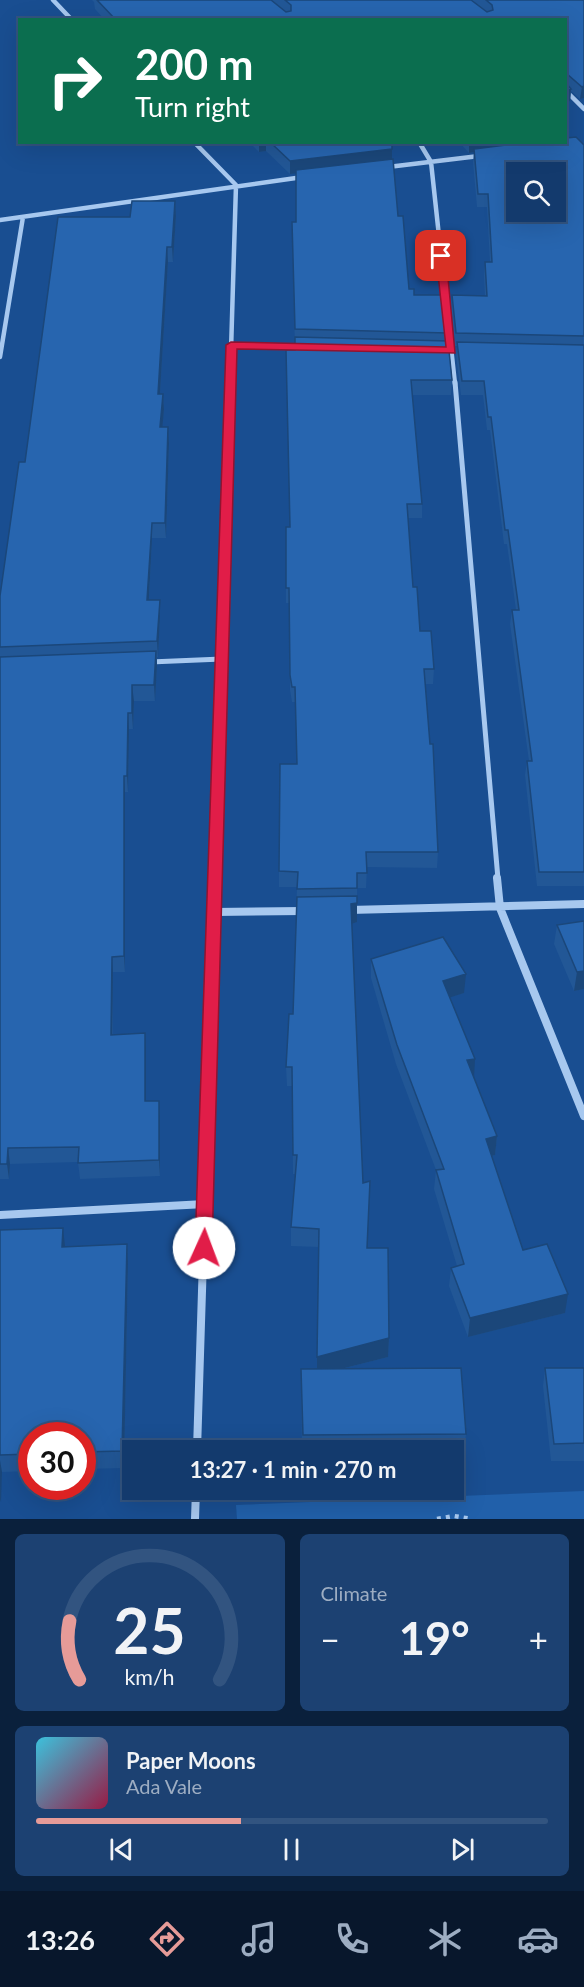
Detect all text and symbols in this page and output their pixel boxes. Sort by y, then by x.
text: 200 m [135,39,253,89]
icon: right [36,42,114,120]
text: Turn right [135,90,250,123]
map controls [506,162,566,222]
button: search [506,162,566,222]
pin [415,230,466,281]
icon: arrive [424,239,457,272]
position arrow [172,1216,236,1280]
speed limit sign: 30 [18,1422,96,1500]
text: 13:27 · 1 min · 270 m [190,1456,396,1483]
text: Climate [321,1581,387,1605]
text: 25 [114,1592,186,1667]
text: 19° [399,1611,470,1665]
text: − [321,1619,340,1659]
text: + [529,1619,548,1659]
text: km/h [125,1664,175,1690]
text: Paper Moons [126,1747,256,1774]
text: Ada Vale [126,1774,202,1798]
icon: previous [105,1833,138,1866]
icon: pause [275,1833,308,1866]
icon: next [446,1833,479,1866]
icon: directions [146,1918,188,1960]
icon: music [238,1918,280,1960]
icon: phone [331,1918,373,1960]
icon: climate [424,1918,466,1960]
icon: car [517,1918,559,1960]
text: 13:26 [25,1923,95,1956]

